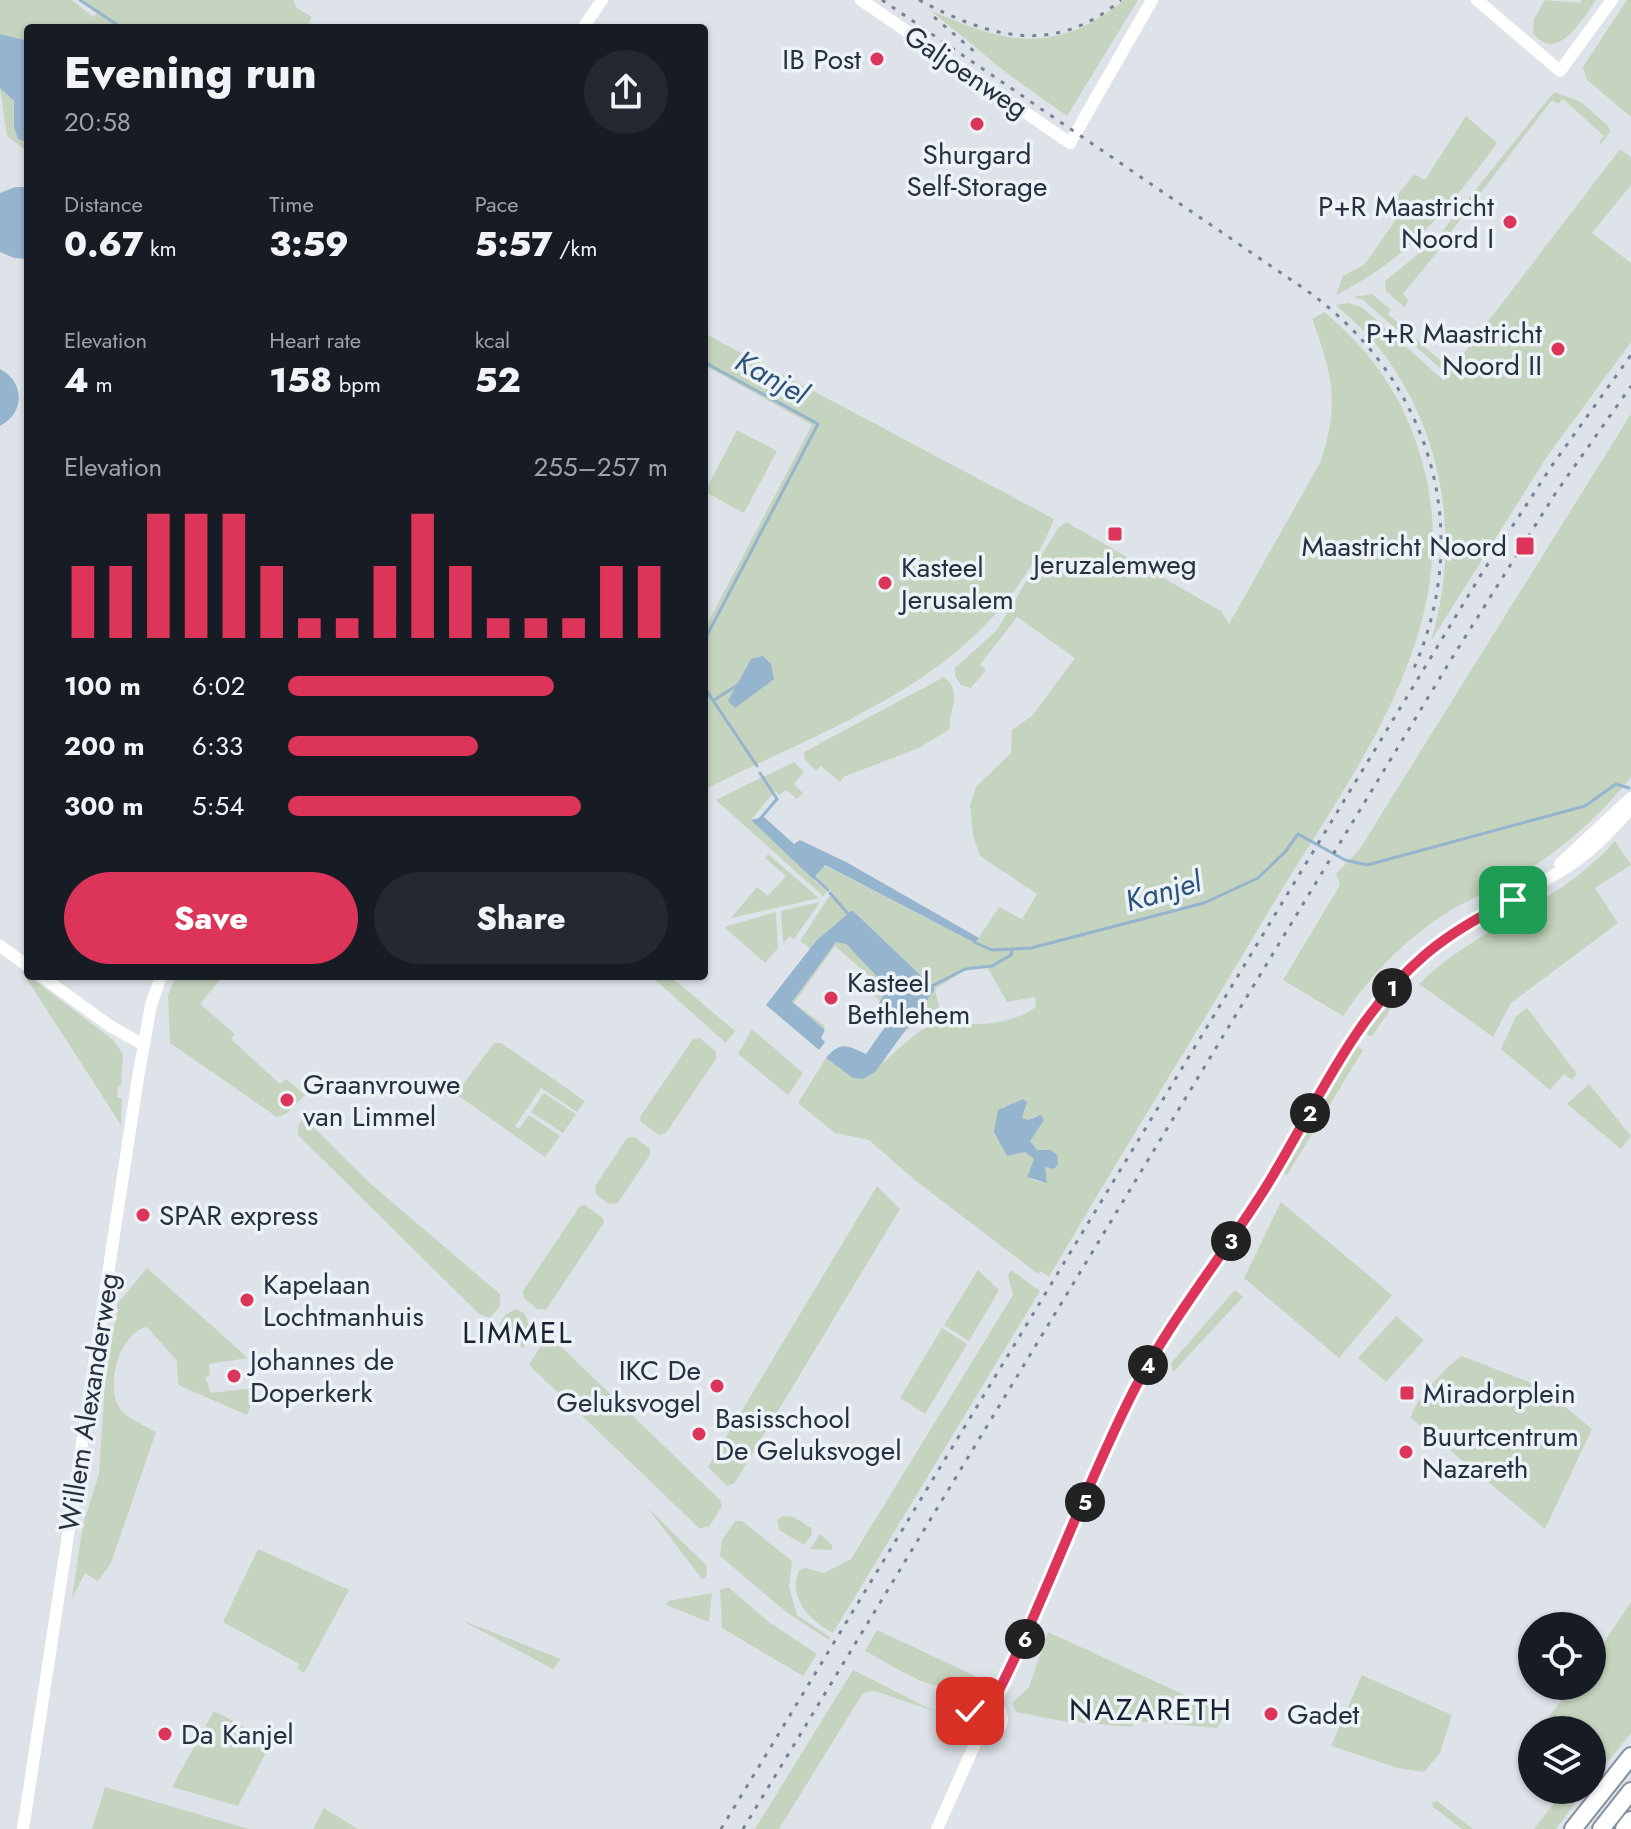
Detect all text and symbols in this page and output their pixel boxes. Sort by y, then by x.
street label: Galjoenweg [896,15,1036,129]
place label: IB Post [782,39,861,80]
text: Evening run [64,41,317,105]
button: share [584,50,668,134]
marker: IB Post [868,50,886,68]
text: 20:58 [64,103,131,141]
marker: Shurgard Self-Storage [968,115,986,133]
place label: Shurgard Self-Storage [907,134,1047,207]
place label: P+R Maastricht Noord I [1318,186,1494,259]
text: Distance [64,188,143,220]
text: Time [269,188,314,220]
text: Pace [475,188,518,220]
marker: P+R Maastricht Noord I [1501,213,1519,231]
text: 0.67 [64,220,143,269]
text: 3:59 [269,220,349,269]
text: 5:57 [475,220,553,269]
text: km [143,232,177,264]
text: /km [553,232,597,264]
place label: P+R Maastricht Noord II [1366,313,1542,386]
text: Elevation [64,324,147,356]
text: Heart rate [269,324,361,356]
text: kcal [475,324,510,356]
water label: Kanjel [728,339,817,415]
marker: P+R Maastricht Noord II [1549,340,1567,358]
text: 4 [64,356,89,405]
text: 158 [269,356,332,405]
text: 52 [475,356,521,405]
text: m [89,368,113,400]
text: bpm [332,368,381,400]
text: Elevation [64,448,162,486]
text: 255–257 m [533,448,668,486]
marker: Jeruzalemweg [1106,525,1124,543]
place label: Maastricht Noord [1301,526,1507,567]
marker: Maastricht Noord [1514,535,1536,557]
place label: Jeruzalemweg [1029,544,1197,585]
place label: Kasteel Jerusalem [897,547,1014,620]
marker: Kasteel Jerusalem [876,574,894,592]
text: 100 m [64,667,141,705]
text: 6:02 [192,667,245,705]
text: 200 m [64,727,145,765]
text: 6:33 [192,727,243,765]
text: 300 m [64,787,144,825]
text: 5:54 [192,787,244,825]
water label: Kanjel [1120,859,1207,922]
pin [1479,866,1547,934]
button: Save [64,872,358,964]
button: Share [374,872,668,964]
icon: arrive [1491,878,1535,922]
place label: Kasteel Bethlehem [847,962,970,1035]
pin: 1 [1372,968,1412,1008]
text: 1 [1386,972,1398,1004]
marker: Kasteel Bethlehem [822,989,840,1007]
place label: Graanvrouwe van Limmel [303,1064,460,1137]
marker: Graanvrouwe van Limmel [278,1091,296,1109]
pin: 2 [1290,1093,1330,1133]
text: 2 [1303,1097,1317,1129]
place label: SPAR express [159,1195,318,1236]
marker: SPAR express [134,1206,152,1224]
pin: 3 [1211,1221,1251,1261]
text: 3 [1224,1225,1238,1257]
place label: Kapelaan Lochtmanhuis [263,1264,424,1337]
street label: Willem Alexanderweg [48,1270,130,1534]
marker: Kapelaan Lochtmanhuis [238,1291,256,1309]
district label: LIMMEL [462,1311,574,1354]
place label: Johannes de Doperkerk [246,1340,394,1413]
pin: 4 [1128,1345,1168,1385]
text: 4 [1140,1349,1156,1381]
place label: IKC De Geluksvogel [556,1350,701,1423]
marker: Johannes de Doperkerk [225,1367,243,1385]
place label: Miradorplein [1423,1373,1576,1414]
marker: IKC De Geluksvogel [708,1377,726,1395]
marker: Miradorplein [1398,1384,1416,1402]
place label: Basisschool De Geluksvogel [715,1398,902,1471]
place label: Buurtcentrum Nazareth [1422,1416,1579,1489]
marker: Basisschool De Geluksvogel [690,1425,708,1443]
marker: Buurtcentrum Nazareth [1397,1443,1415,1461]
pin: 5 [1065,1482,1105,1522]
text: 5 [1078,1486,1092,1518]
map controls [1518,1612,1606,1804]
button: locate [1518,1612,1606,1700]
pin: 6 [1005,1619,1045,1659]
text: 6 [1018,1623,1032,1655]
pin [936,1677,1004,1745]
district label: NAZARETH [1069,1688,1233,1731]
icon: check [948,1689,992,1733]
place label: Gadet [1287,1694,1360,1735]
marker: Gadet [1262,1705,1280,1723]
place label: Da Kanjel [181,1714,294,1755]
button: layers [1518,1716,1606,1804]
marker: Da Kanjel [156,1725,174,1743]

